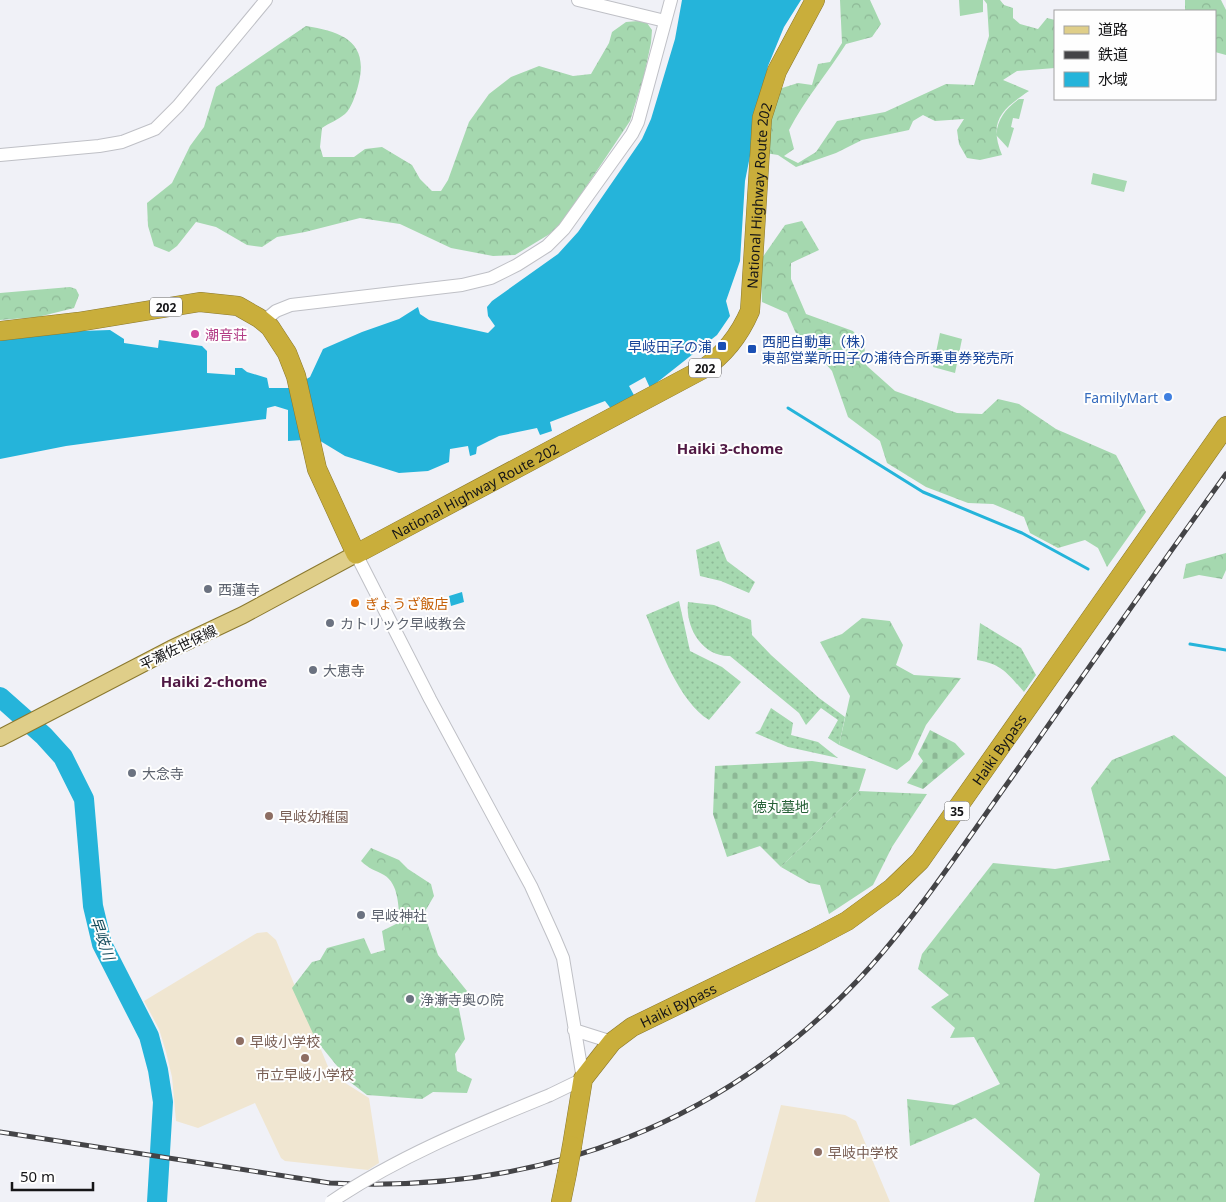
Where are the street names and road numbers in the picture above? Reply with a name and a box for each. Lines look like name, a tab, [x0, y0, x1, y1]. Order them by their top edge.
street label: National Highway Route 202	[742, 100, 776, 289]
road number: 202	[150, 298, 182, 316]
road number: 202	[689, 358, 721, 378]
street label: National Highway Route 202	[388, 438, 562, 543]
street label: 平瀬佐世保線	[136, 620, 220, 674]
street label: Haiki Bypass	[967, 710, 1030, 789]
road number: 35	[944, 801, 970, 820]
street label: Haiki Bypass	[637, 978, 720, 1031]

